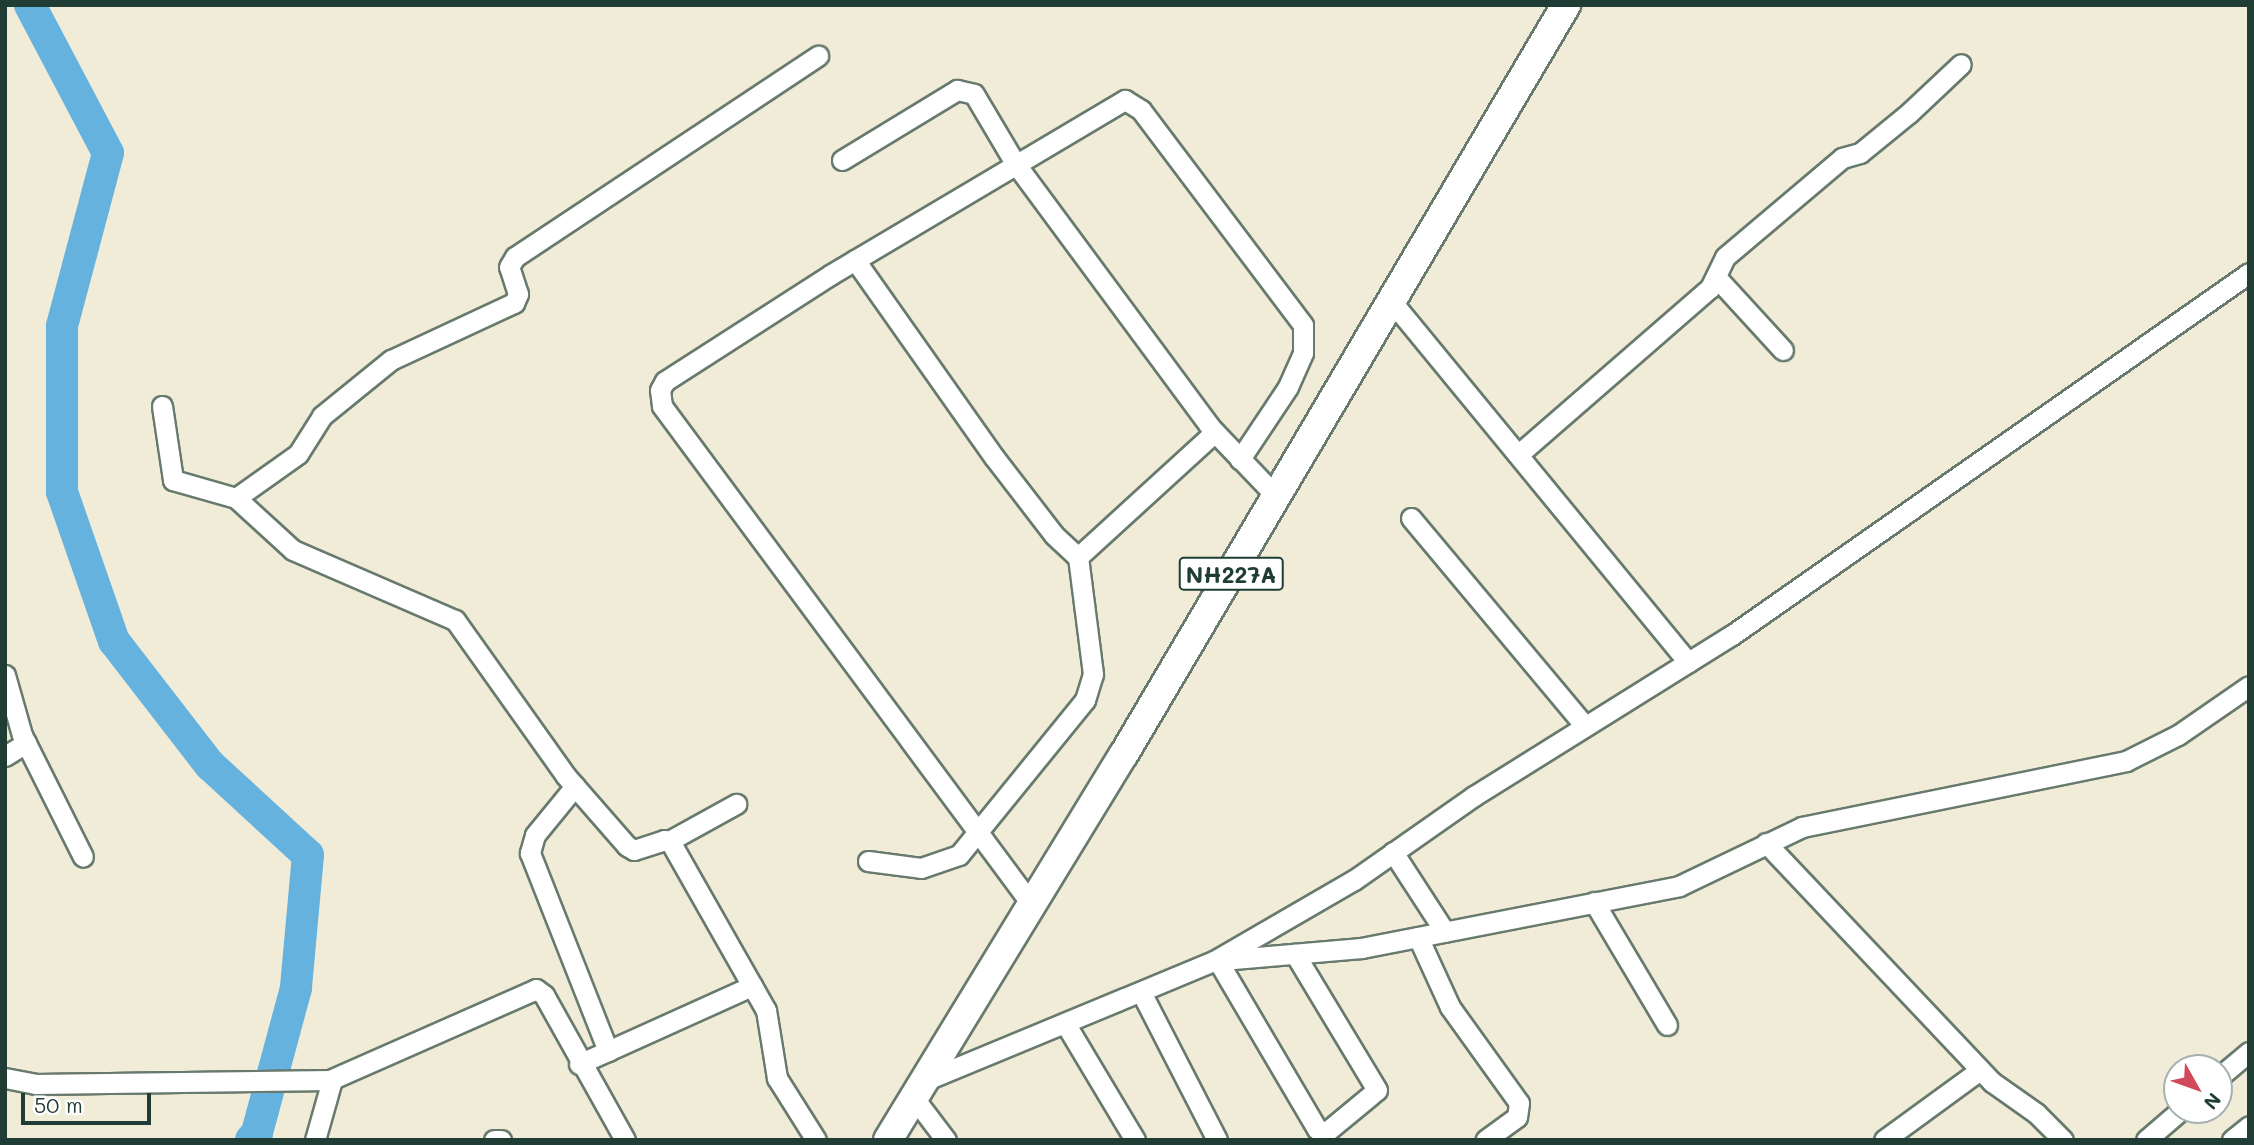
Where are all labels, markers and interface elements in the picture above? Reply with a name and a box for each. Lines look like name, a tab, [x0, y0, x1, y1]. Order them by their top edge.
road number: NH227A	[1178, 554, 1284, 594]
north arrow	[2163, 1054, 2233, 1124]
scale bar	[24, 1078, 154, 1122]
text: N	[2199, 1088, 2227, 1115]
text: 50 m	[34, 1091, 83, 1118]

